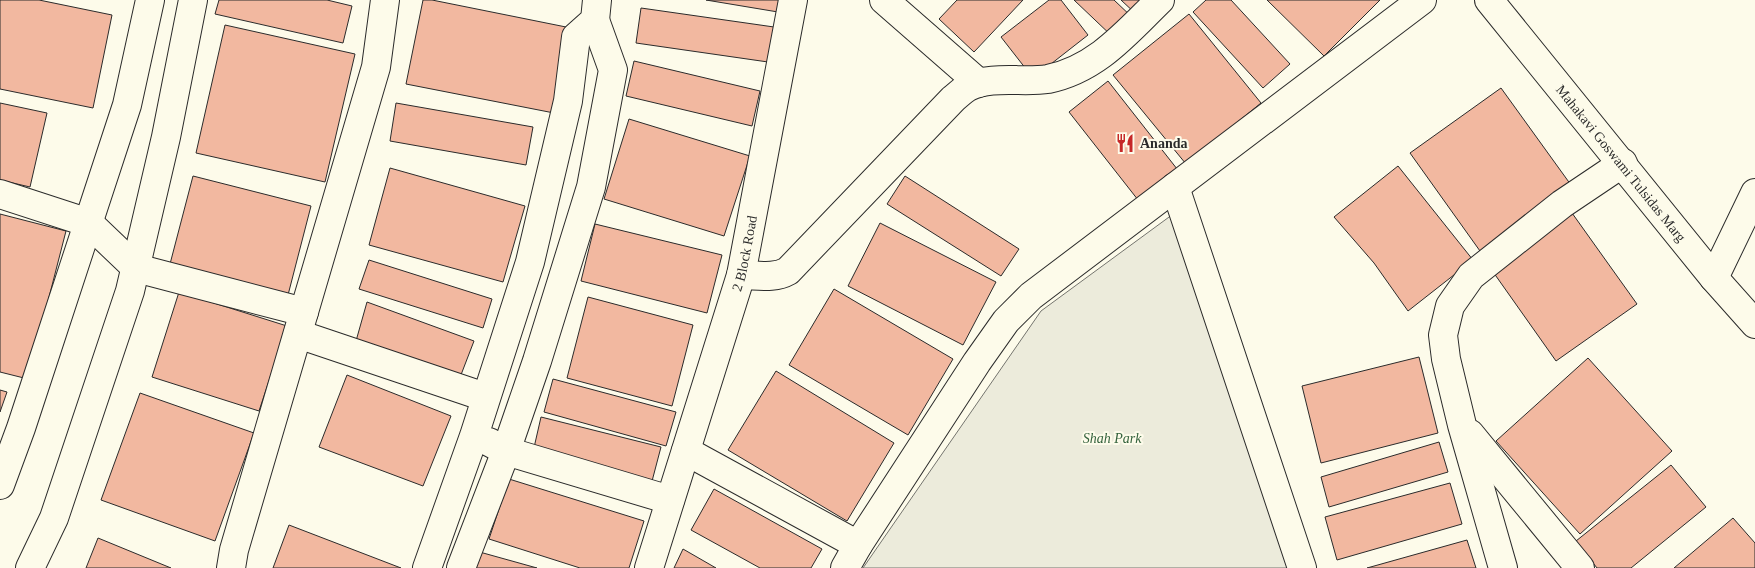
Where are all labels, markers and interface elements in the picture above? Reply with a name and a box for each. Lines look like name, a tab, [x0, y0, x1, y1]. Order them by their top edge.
street label: Mahakavi Goswami Tulsidas Marg	[1553, 82, 1689, 245]
restaurant icon: Ananda	[1114, 132, 1136, 154]
place label: Ananda	[1140, 136, 1187, 151]
street label: 2 Block Road	[729, 214, 760, 293]
park label: Shah Park	[1083, 431, 1142, 446]

